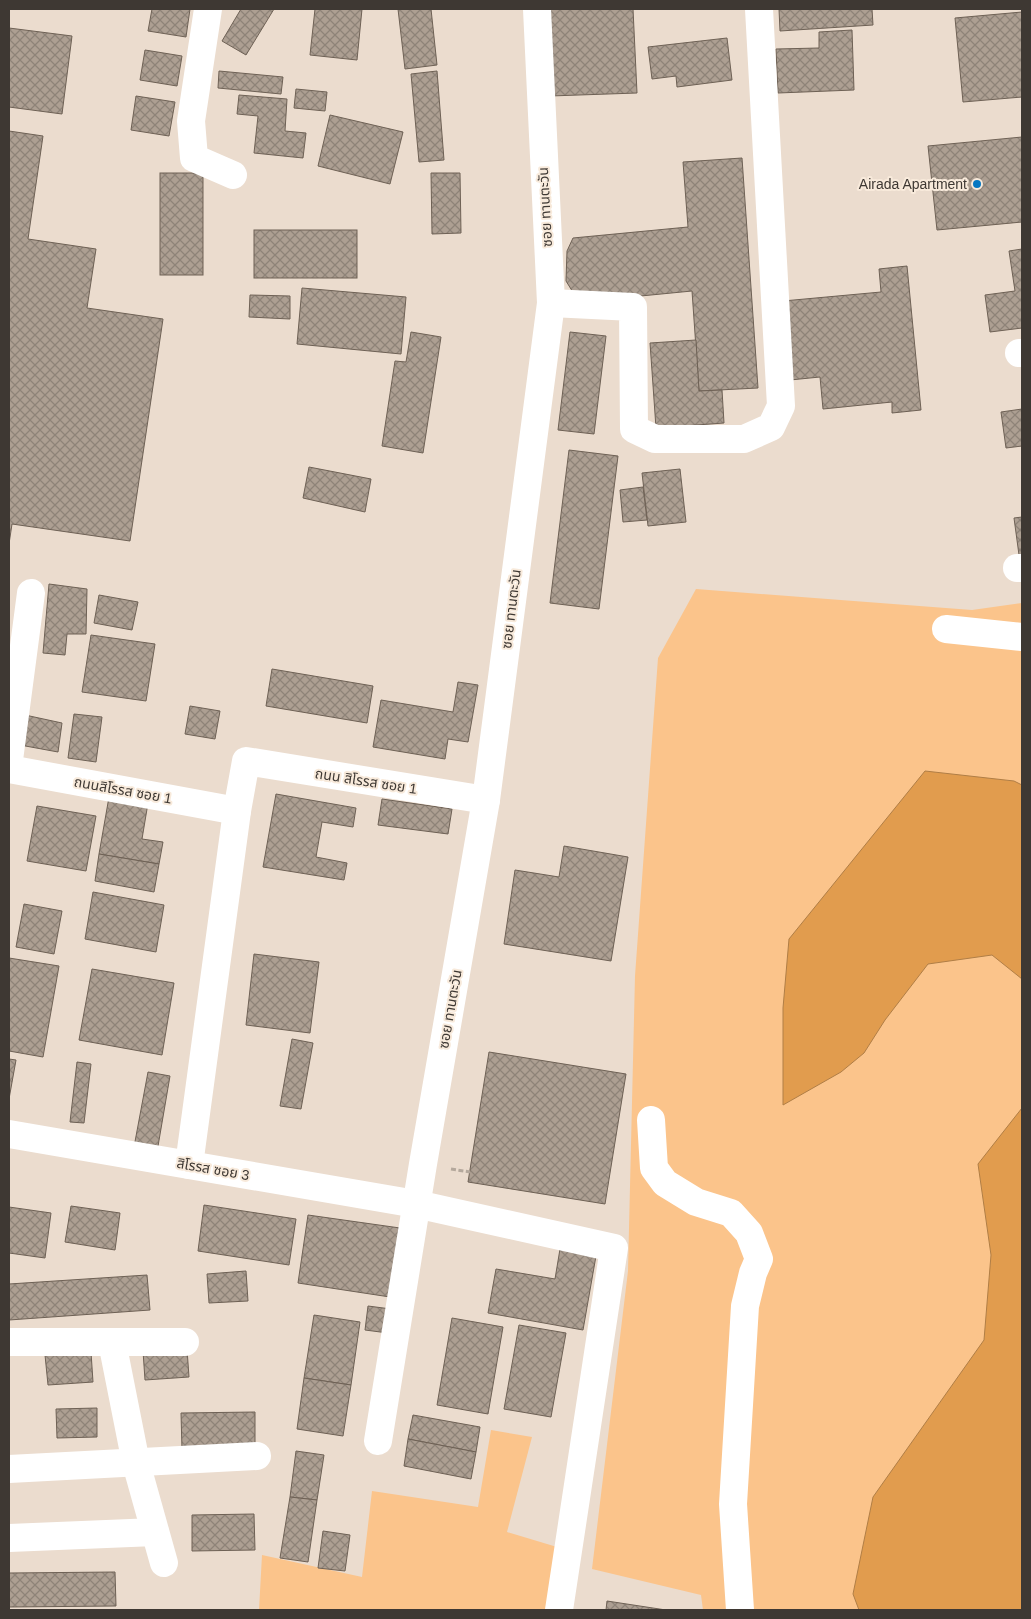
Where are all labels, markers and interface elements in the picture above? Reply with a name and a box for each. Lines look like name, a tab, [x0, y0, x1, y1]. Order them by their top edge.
street label: ซอย ทานตะวัน	[535, 167, 555, 247]
place label: Airada Apartment	[859, 176, 967, 192]
marker: Airada Apartment	[971, 178, 983, 190]
street label: ซอย ทานตะวัน	[498, 568, 524, 650]
street label: ถนน สิโรรส ซอย 1	[314, 765, 418, 797]
street label: ถนนสิโรรส ซอย 1	[73, 774, 173, 807]
street label: ซอย ทานตะวัน	[435, 968, 465, 1050]
street label: สิโรรส ซอย 3	[175, 1155, 251, 1183]

